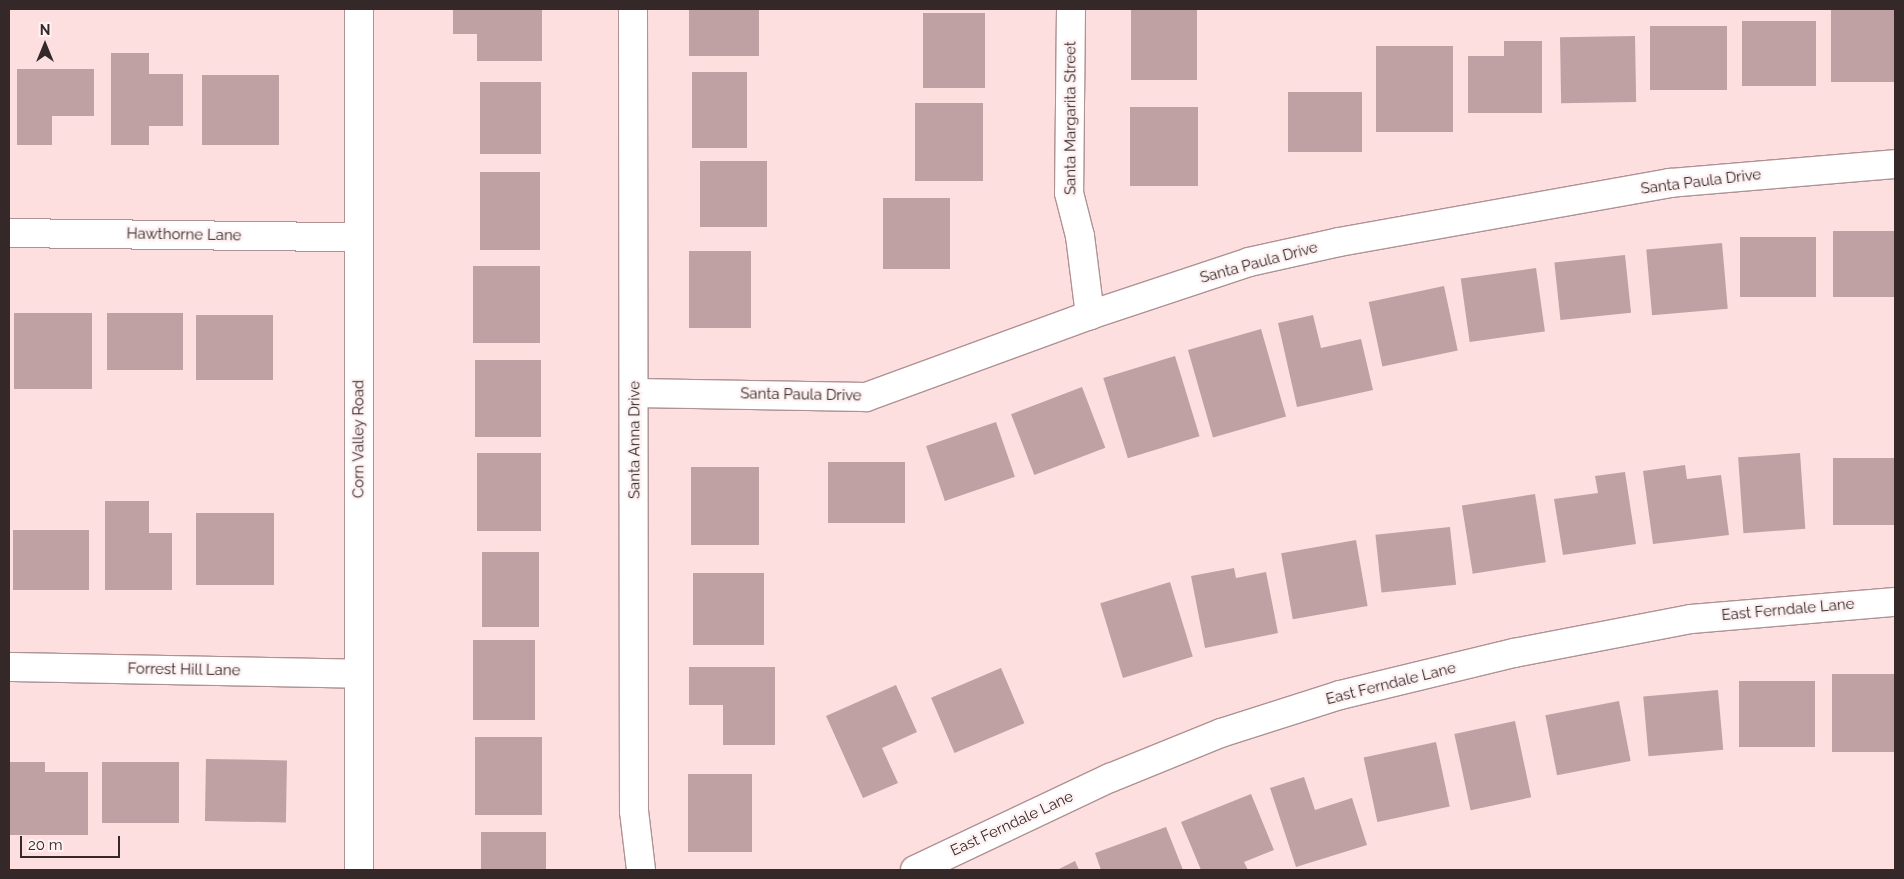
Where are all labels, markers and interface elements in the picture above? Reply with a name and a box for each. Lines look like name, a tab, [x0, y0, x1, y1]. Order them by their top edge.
north arrow	[20, 20, 70, 70]
text: N	[40, 22, 50, 38]
street label: Santa Margarita Street	[1062, 41, 1080, 195]
street label: Santa Paula Drive	[1640, 166, 1762, 198]
street label: Hawthorne Lane	[126, 225, 242, 245]
street label: Santa Paula Drive	[1198, 239, 1320, 287]
street label: Corn Valley Road	[350, 379, 368, 499]
street label: Santa Anna Drive	[626, 381, 644, 499]
street label: Santa Paula Drive	[740, 385, 862, 405]
street label: East Ferndale Lane	[1721, 595, 1855, 625]
street label: East Ferndale Lane	[1324, 659, 1458, 709]
street label: Forrest Hill Lane	[127, 660, 241, 680]
street label: East Ferndale Lane	[948, 788, 1076, 860]
scale bar	[22, 826, 122, 858]
text: 20 m	[28, 836, 63, 854]

